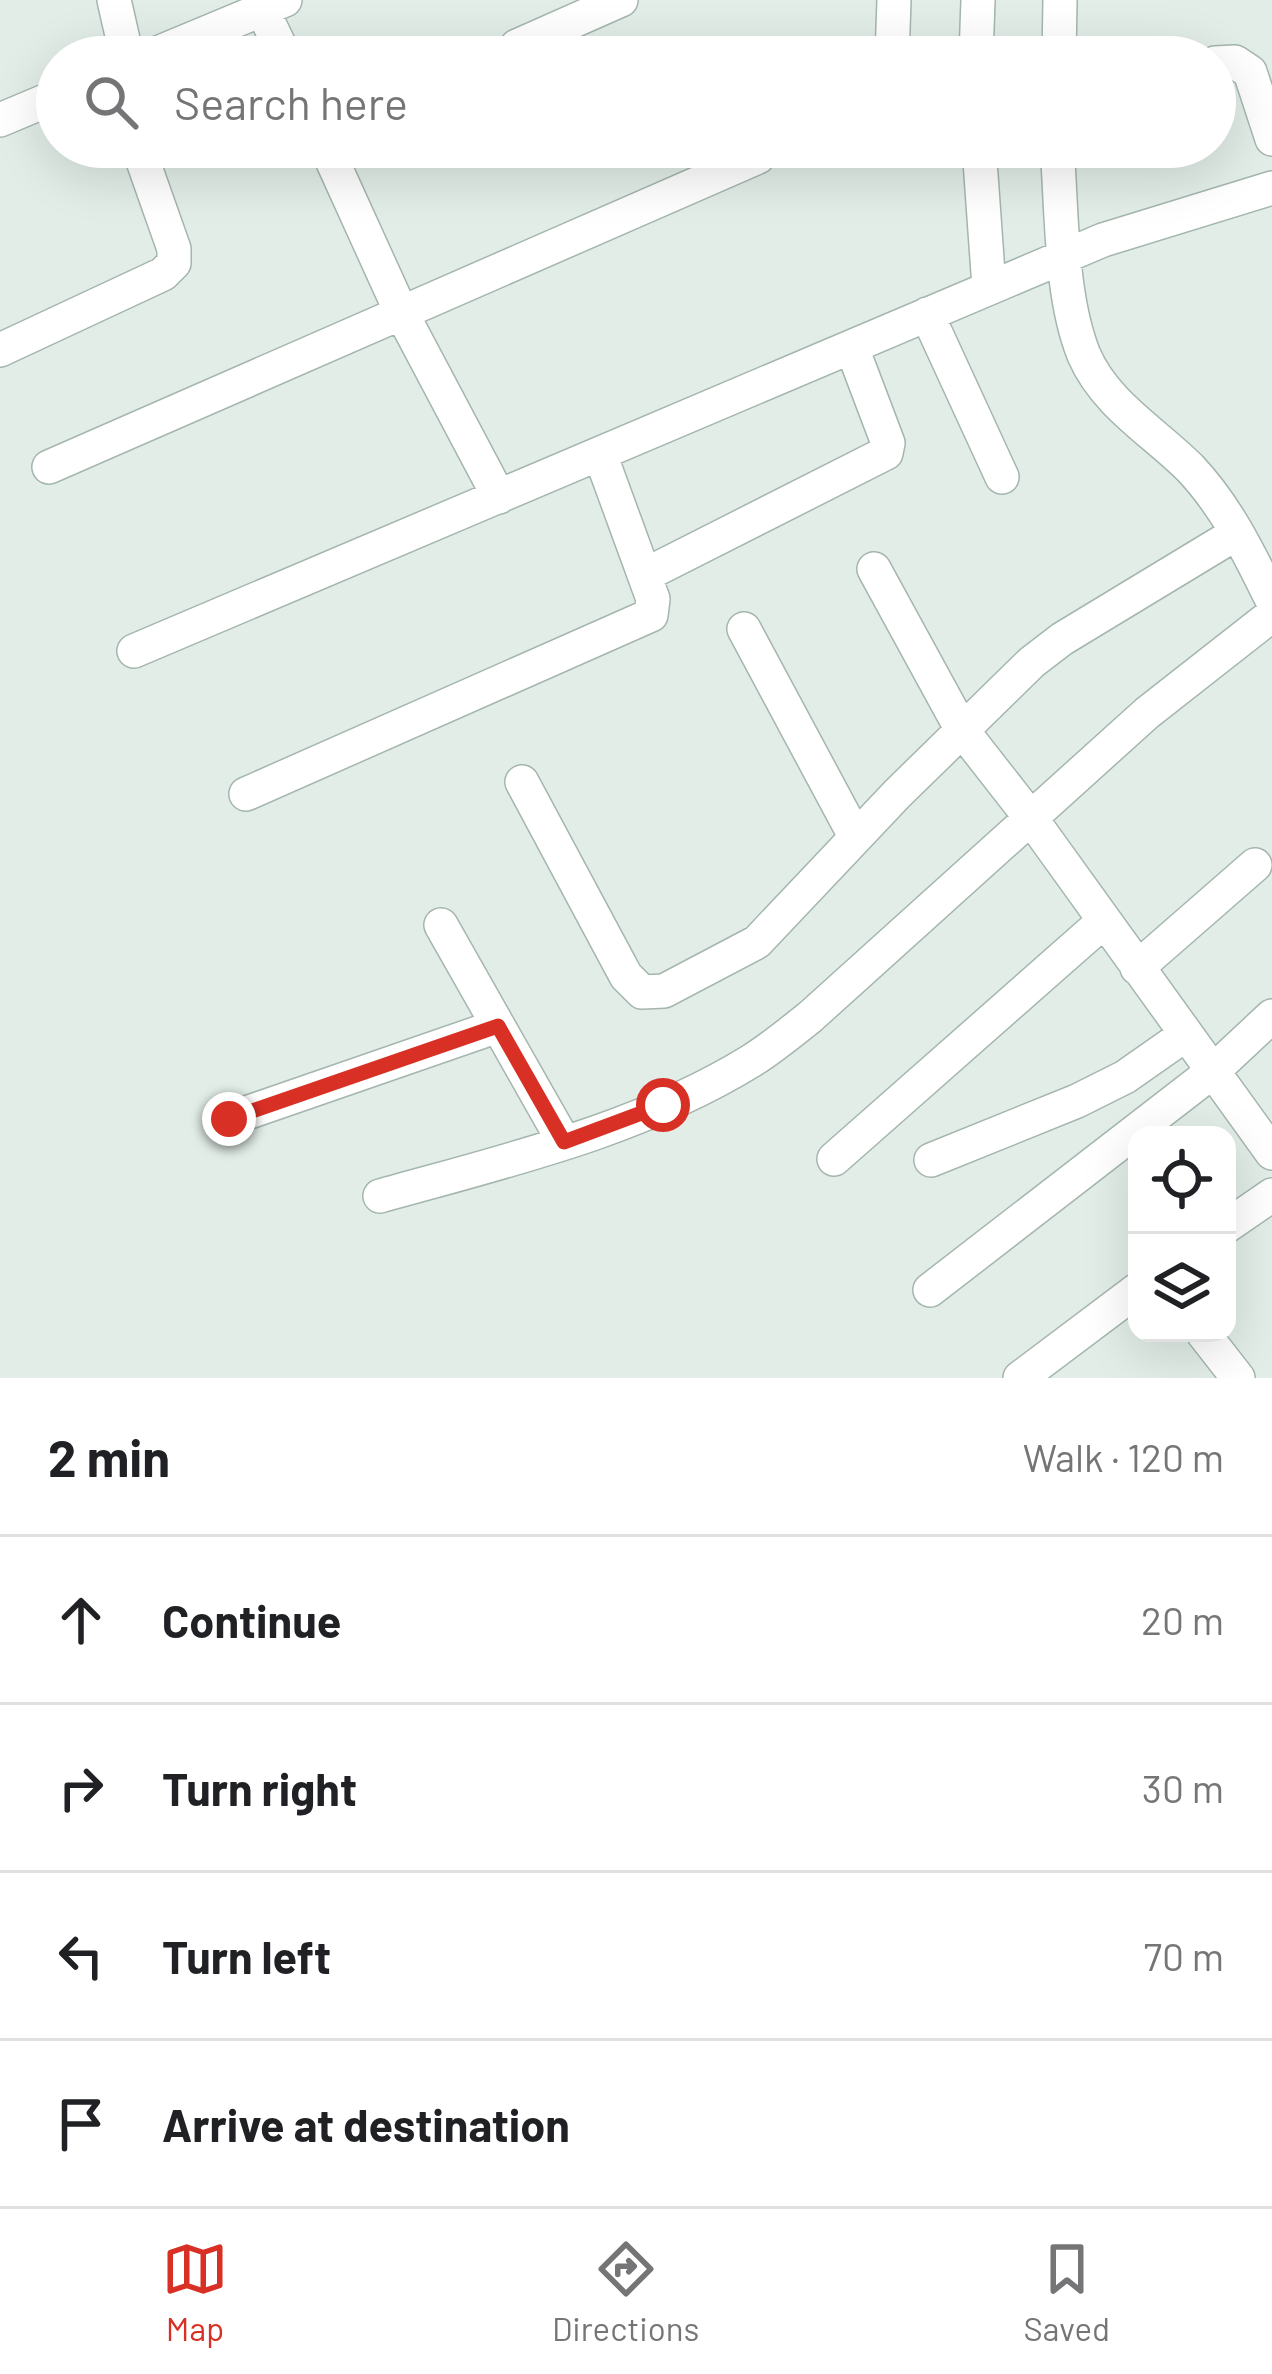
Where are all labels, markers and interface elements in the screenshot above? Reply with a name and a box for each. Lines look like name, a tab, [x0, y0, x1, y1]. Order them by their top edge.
search box	[36, 36, 1236, 168]
icon: search	[78, 69, 144, 135]
text: Search here	[174, 75, 408, 129]
route start	[636, 1078, 690, 1132]
route end	[202, 1092, 256, 1146]
map controls	[1128, 1126, 1236, 1342]
button: locate	[1128, 1126, 1236, 1234]
button: layers	[1128, 1234, 1236, 1342]
text: 2 min	[48, 1426, 170, 1487]
text: Walk · 120 m	[1023, 1433, 1224, 1480]
icon: ahead	[48, 1587, 114, 1653]
text: Continue	[162, 1593, 341, 1647]
text: 20 m	[1141, 1596, 1224, 1643]
icon: right	[48, 1755, 114, 1821]
text: Turn right	[162, 1761, 357, 1815]
text: 30 m	[1142, 1764, 1224, 1811]
icon: left	[48, 1923, 114, 1989]
text: Turn left	[162, 1929, 331, 1983]
text: 70 m	[1143, 1932, 1224, 1979]
icon: arrive	[48, 2091, 114, 2157]
text: Arrive at destination	[162, 2097, 570, 2151]
tab: Map	[162, 2236, 228, 2348]
tab: Directions	[552, 2236, 699, 2348]
tab: Saved	[1023, 2236, 1110, 2348]

